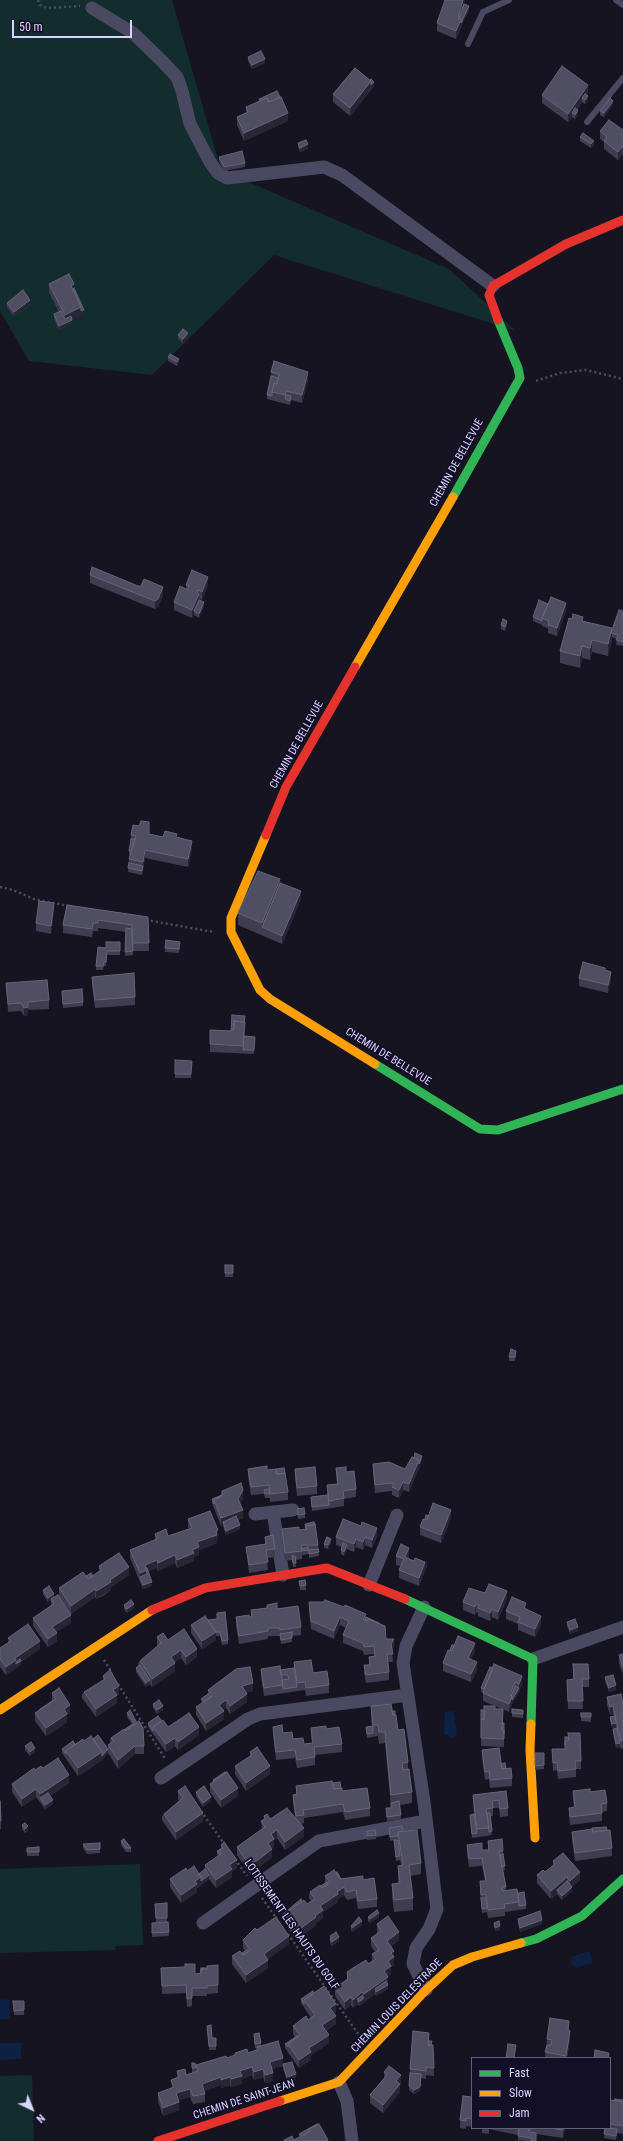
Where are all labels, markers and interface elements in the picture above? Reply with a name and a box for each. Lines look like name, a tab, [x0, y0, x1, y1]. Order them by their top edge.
scale bar	[14, 12, 134, 38]
text: 50 m	[19, 20, 43, 34]
street label: CHEMIN DE BELLEVUE	[427, 417, 487, 509]
street label: CHEMIN DE BELLEVUE	[267, 699, 327, 791]
street label: CHEMIN DE BELLEVUE	[343, 1025, 433, 1089]
street label: LOTISSEMENT LES HAUTS DU GOLF	[241, 1857, 341, 1993]
street label: CHEMIN LOUIS DELESTRADE	[349, 1956, 445, 2056]
legend	[471, 2057, 611, 2129]
text: Fast	[509, 2066, 529, 2080]
street label: CHEMIN DE SAINT-JEAN	[192, 2077, 296, 2123]
text: Slow	[509, 2086, 532, 2100]
north arrow	[12, 2089, 52, 2129]
text: Jam	[509, 2106, 530, 2120]
text: N	[34, 2111, 47, 2125]

